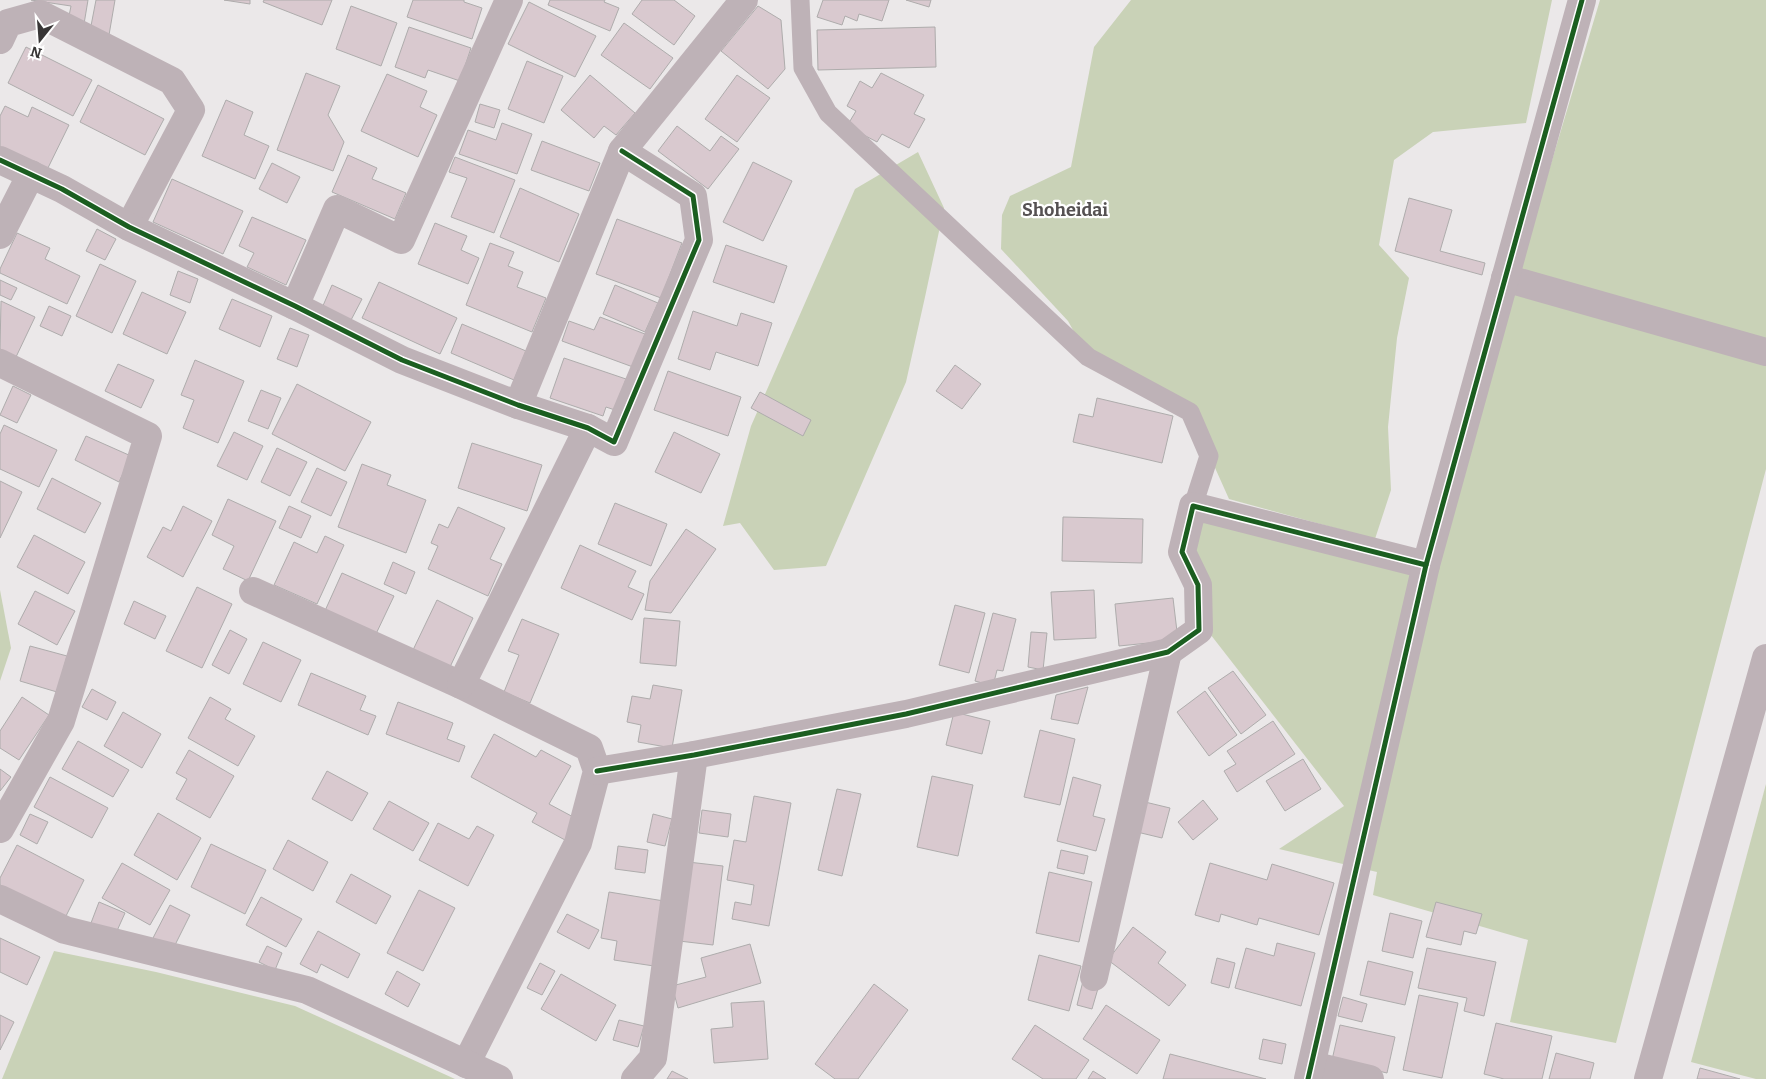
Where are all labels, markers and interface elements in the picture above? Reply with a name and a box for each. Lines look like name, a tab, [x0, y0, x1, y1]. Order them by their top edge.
north arrow	[15, 15, 65, 65]
text: N	[29, 42, 44, 62]
district label: Shoheidai	[1022, 199, 1108, 221]

